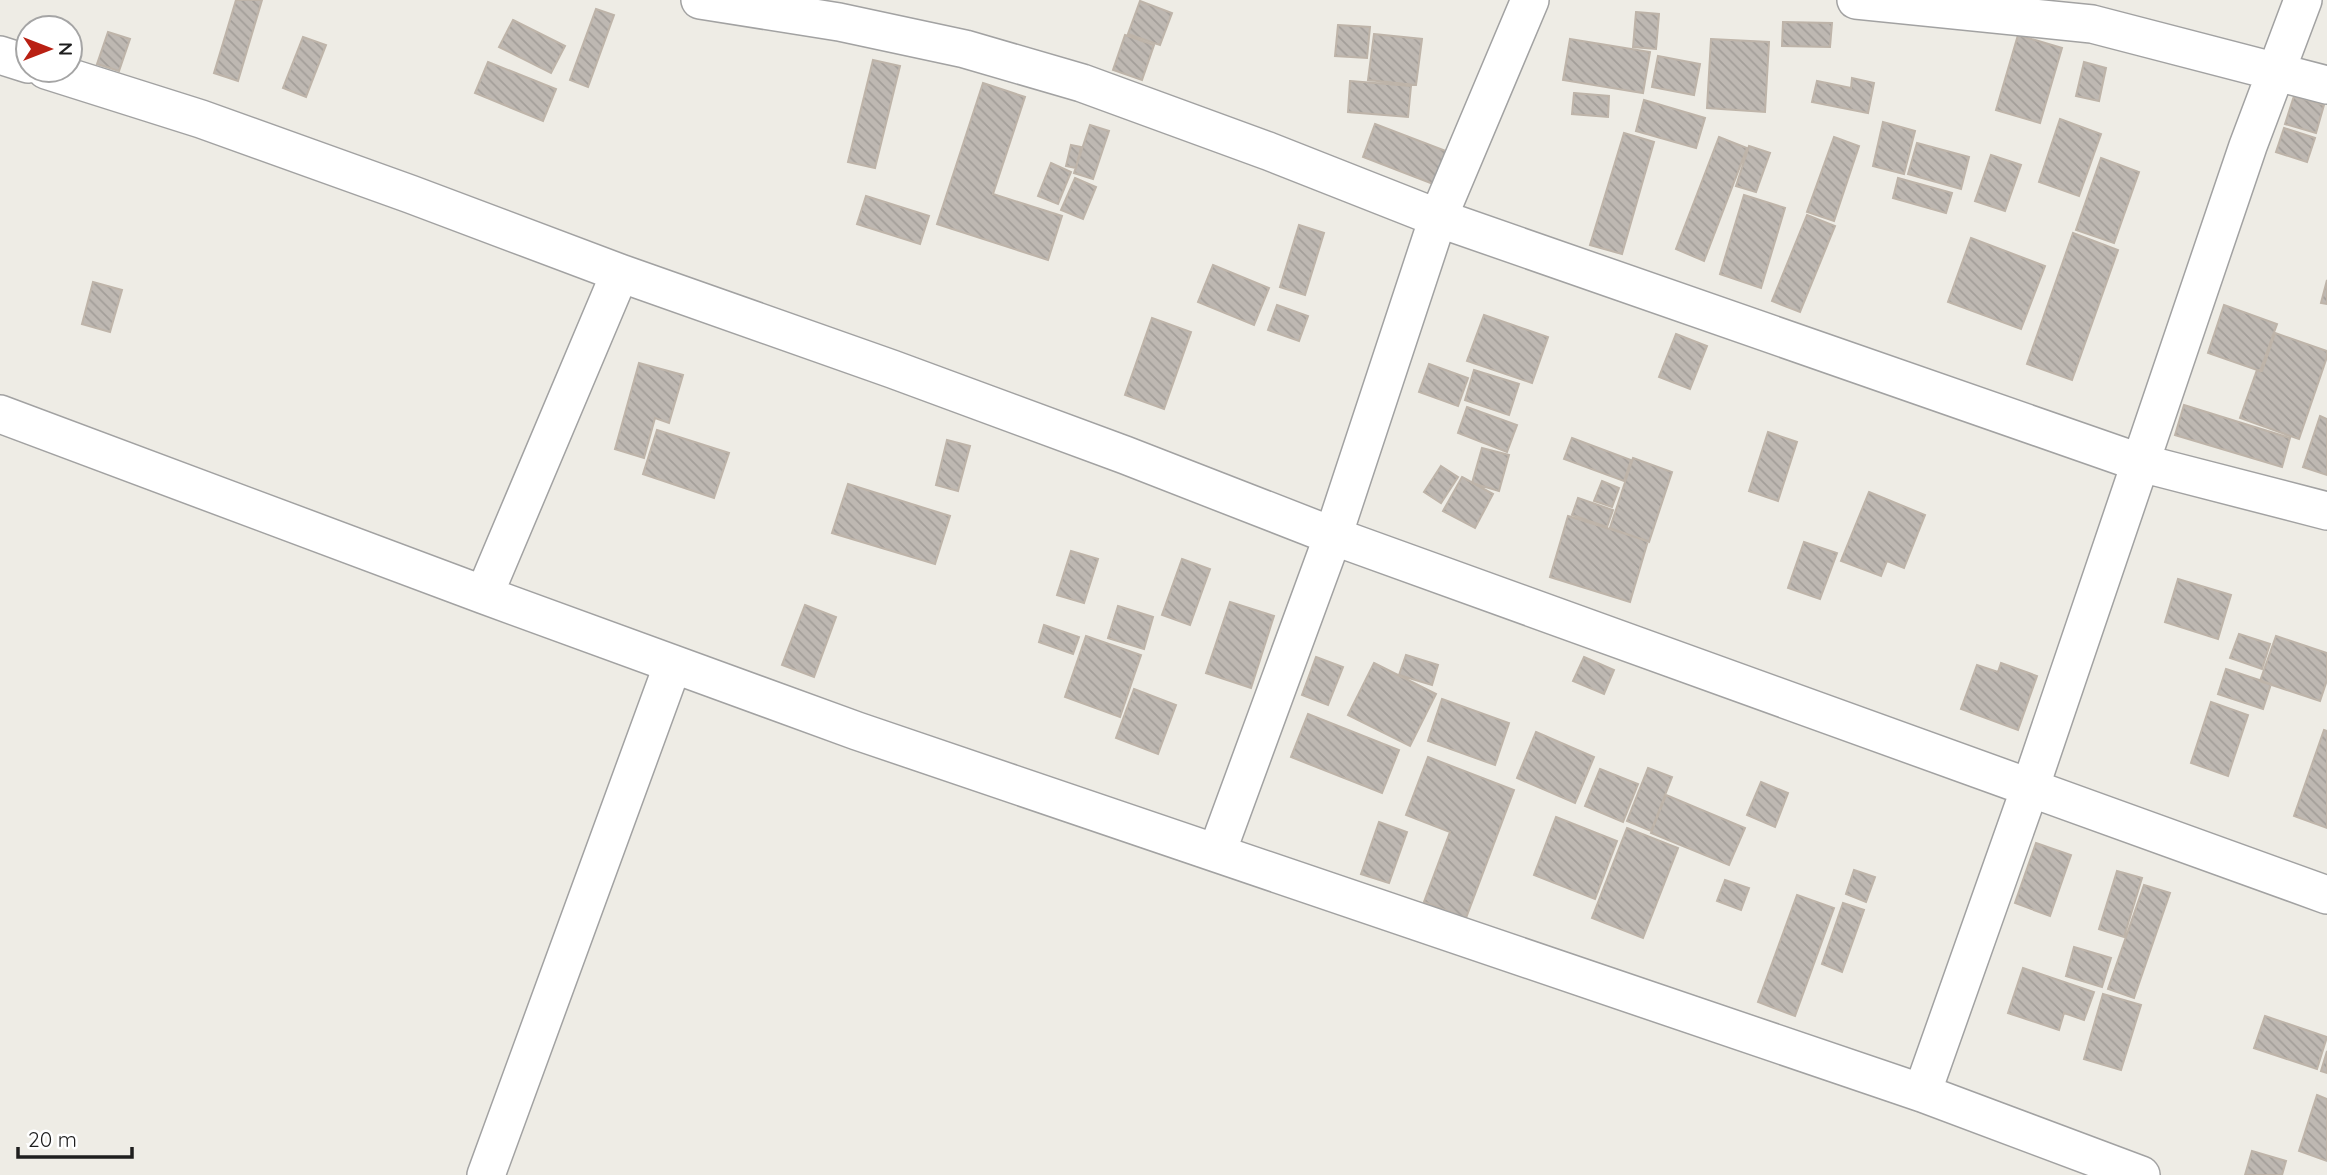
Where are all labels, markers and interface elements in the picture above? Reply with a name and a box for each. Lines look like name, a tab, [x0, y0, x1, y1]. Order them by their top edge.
north arrow	[14, 14, 84, 84]
text: N	[54, 42, 78, 56]
scale bar	[18, 1116, 131, 1160]
text: 20 m	[28, 1126, 77, 1152]

